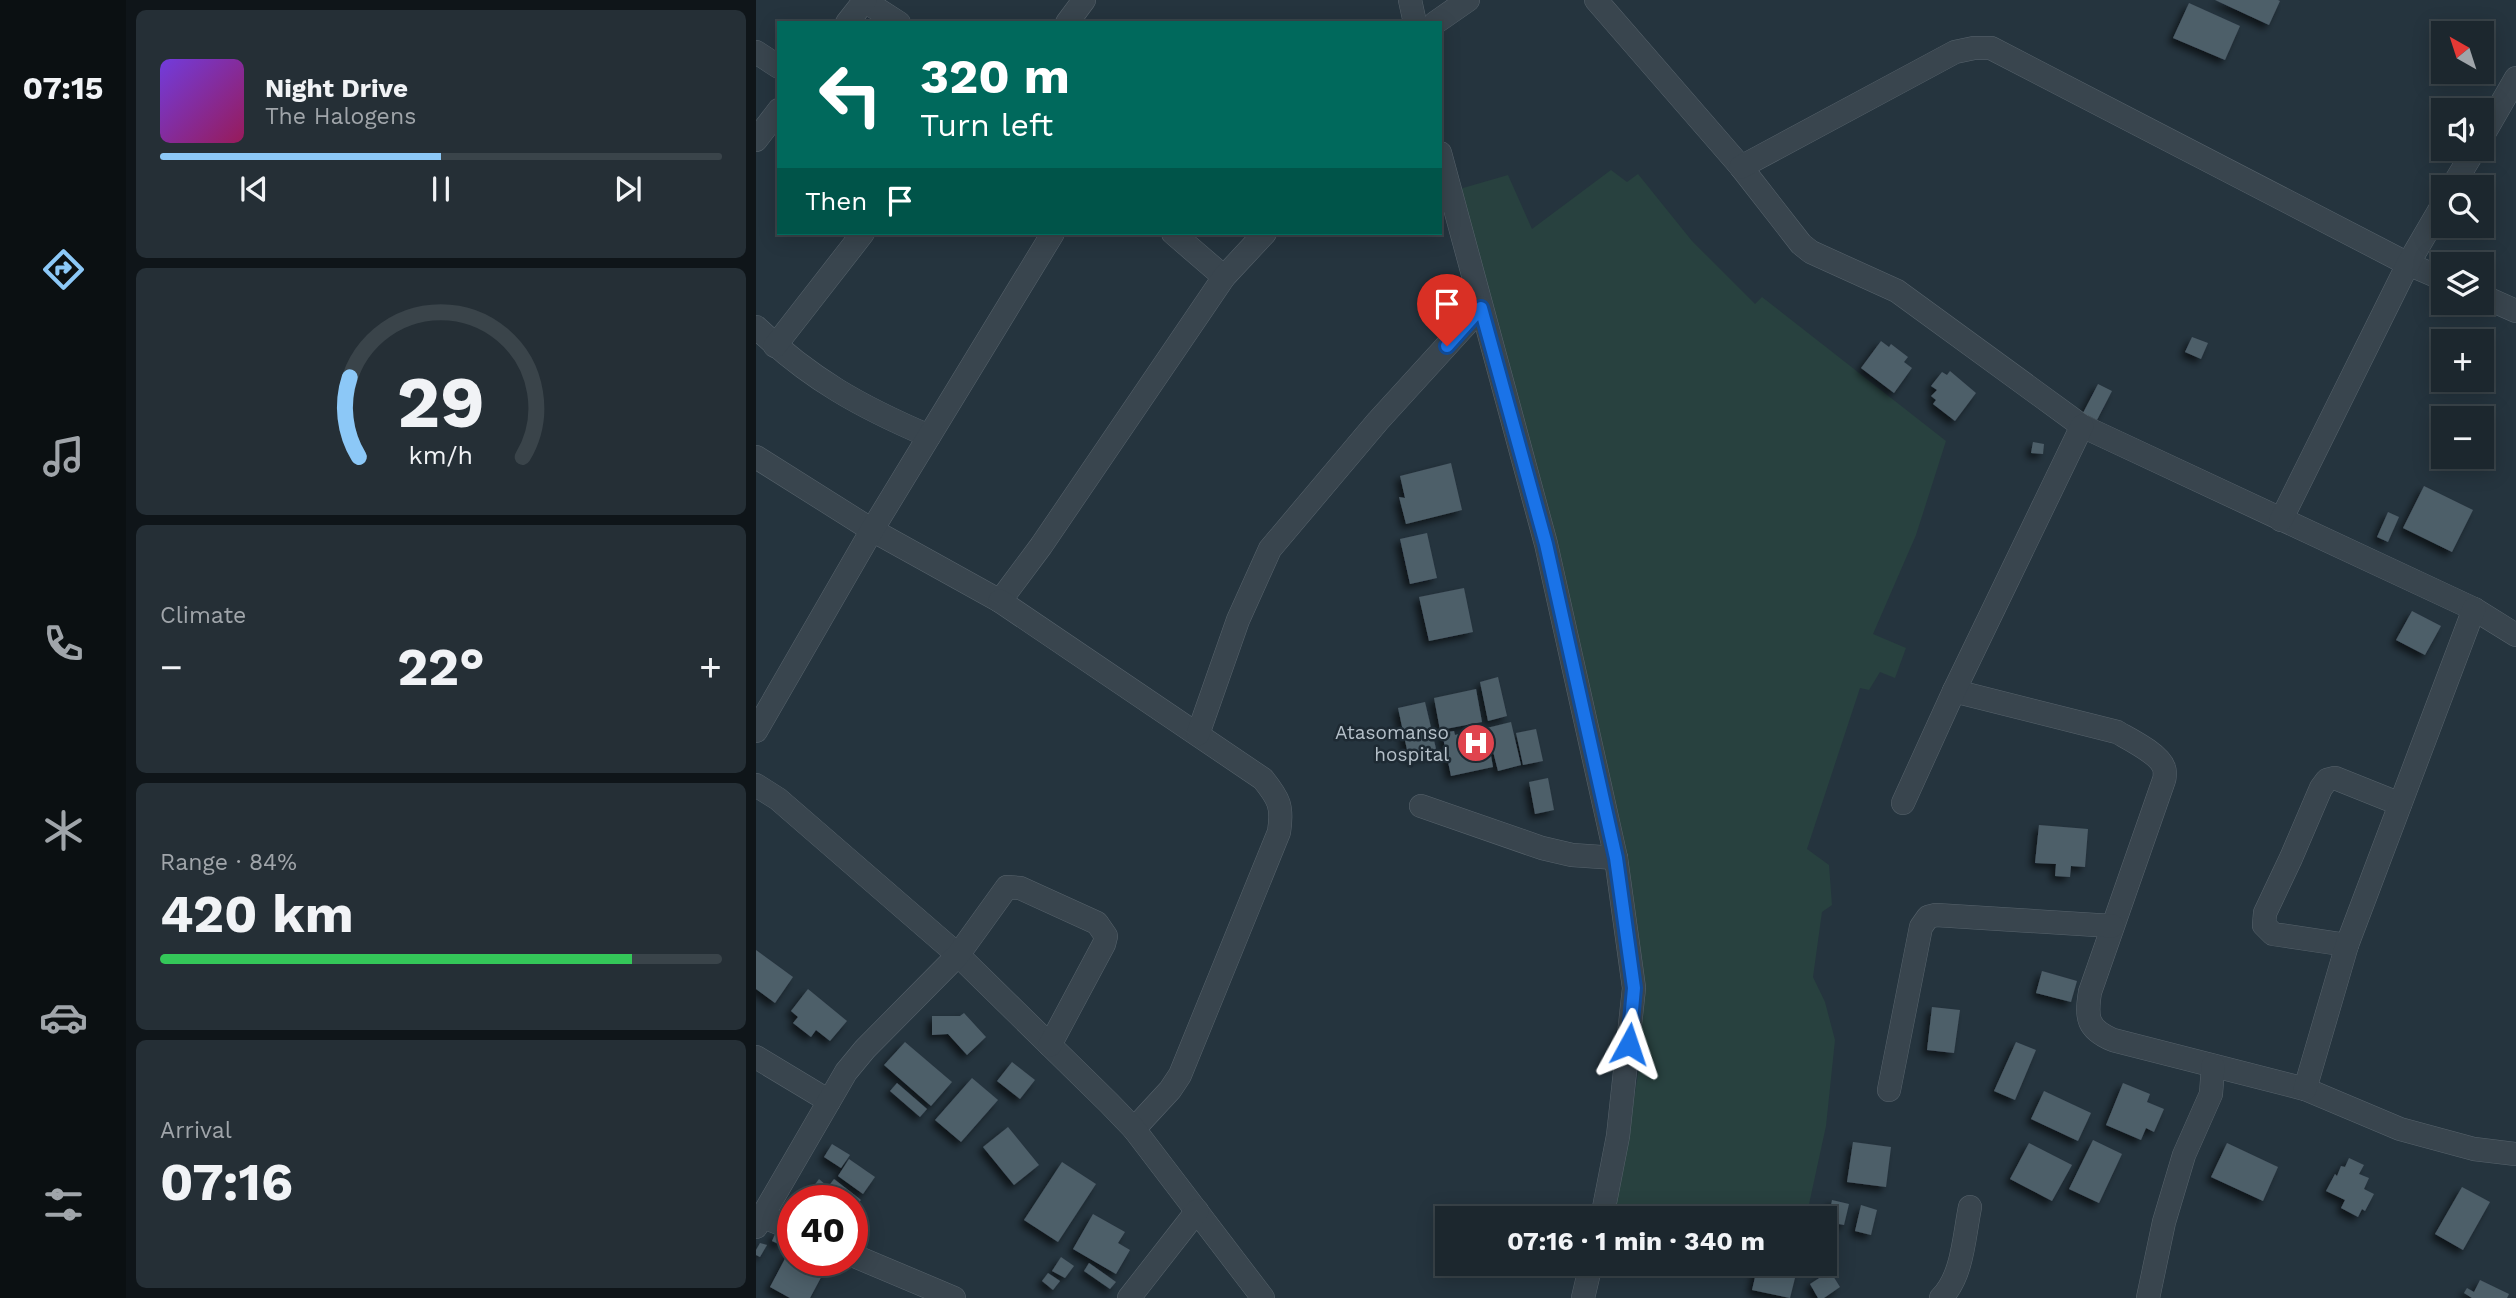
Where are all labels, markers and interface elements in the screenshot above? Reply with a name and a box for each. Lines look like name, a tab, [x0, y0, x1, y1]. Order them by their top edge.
north arrow	[2431, 21, 2494, 84]
map controls	[2431, 21, 2494, 469]
text: 320 m	[920, 47, 1070, 105]
icon: left	[805, 49, 896, 140]
text: 07:15	[23, 69, 103, 107]
text: Night Drive	[265, 73, 408, 103]
button: sound	[2431, 98, 2494, 161]
text: The Halogens	[265, 103, 416, 130]
text: Turn left	[920, 106, 1053, 144]
icon: previous	[235, 170, 273, 208]
icon: pause	[422, 170, 460, 208]
icon: next	[609, 170, 647, 208]
button: search	[2431, 175, 2494, 238]
icon: arrive	[881, 182, 919, 220]
text: Then	[805, 186, 867, 216]
icon: directions	[39, 245, 88, 294]
button: layers	[2431, 252, 2494, 315]
pin	[1417, 274, 1477, 346]
icon: arrive	[1428, 285, 1466, 323]
button: +	[2431, 329, 2494, 392]
text: 29	[397, 360, 485, 446]
button: −	[2431, 406, 2494, 469]
icon: music	[39, 432, 88, 481]
text: km/h	[409, 441, 473, 470]
text: Climate	[160, 602, 246, 629]
icon: phone	[39, 619, 88, 668]
text: 22°	[397, 637, 485, 698]
text: −	[160, 645, 183, 689]
text: +	[699, 645, 722, 689]
place label: Atasomanso hospital	[1335, 721, 1449, 766]
hospital icon: Atasomanso hospital	[1455, 722, 1497, 764]
icon: climate	[39, 806, 88, 855]
text: Range · 84%	[160, 849, 297, 876]
text: 420 km	[160, 884, 354, 945]
icon: car	[39, 993, 88, 1042]
position arrow	[1592, 1007, 1666, 1081]
text: Arrival	[160, 1117, 232, 1144]
text: 07:16	[160, 1152, 293, 1213]
icon: filters	[39, 1180, 88, 1229]
speed limit sign: 40	[777, 1185, 868, 1276]
text: 07:16 · 1 min · 340 m	[1507, 1226, 1765, 1256]

